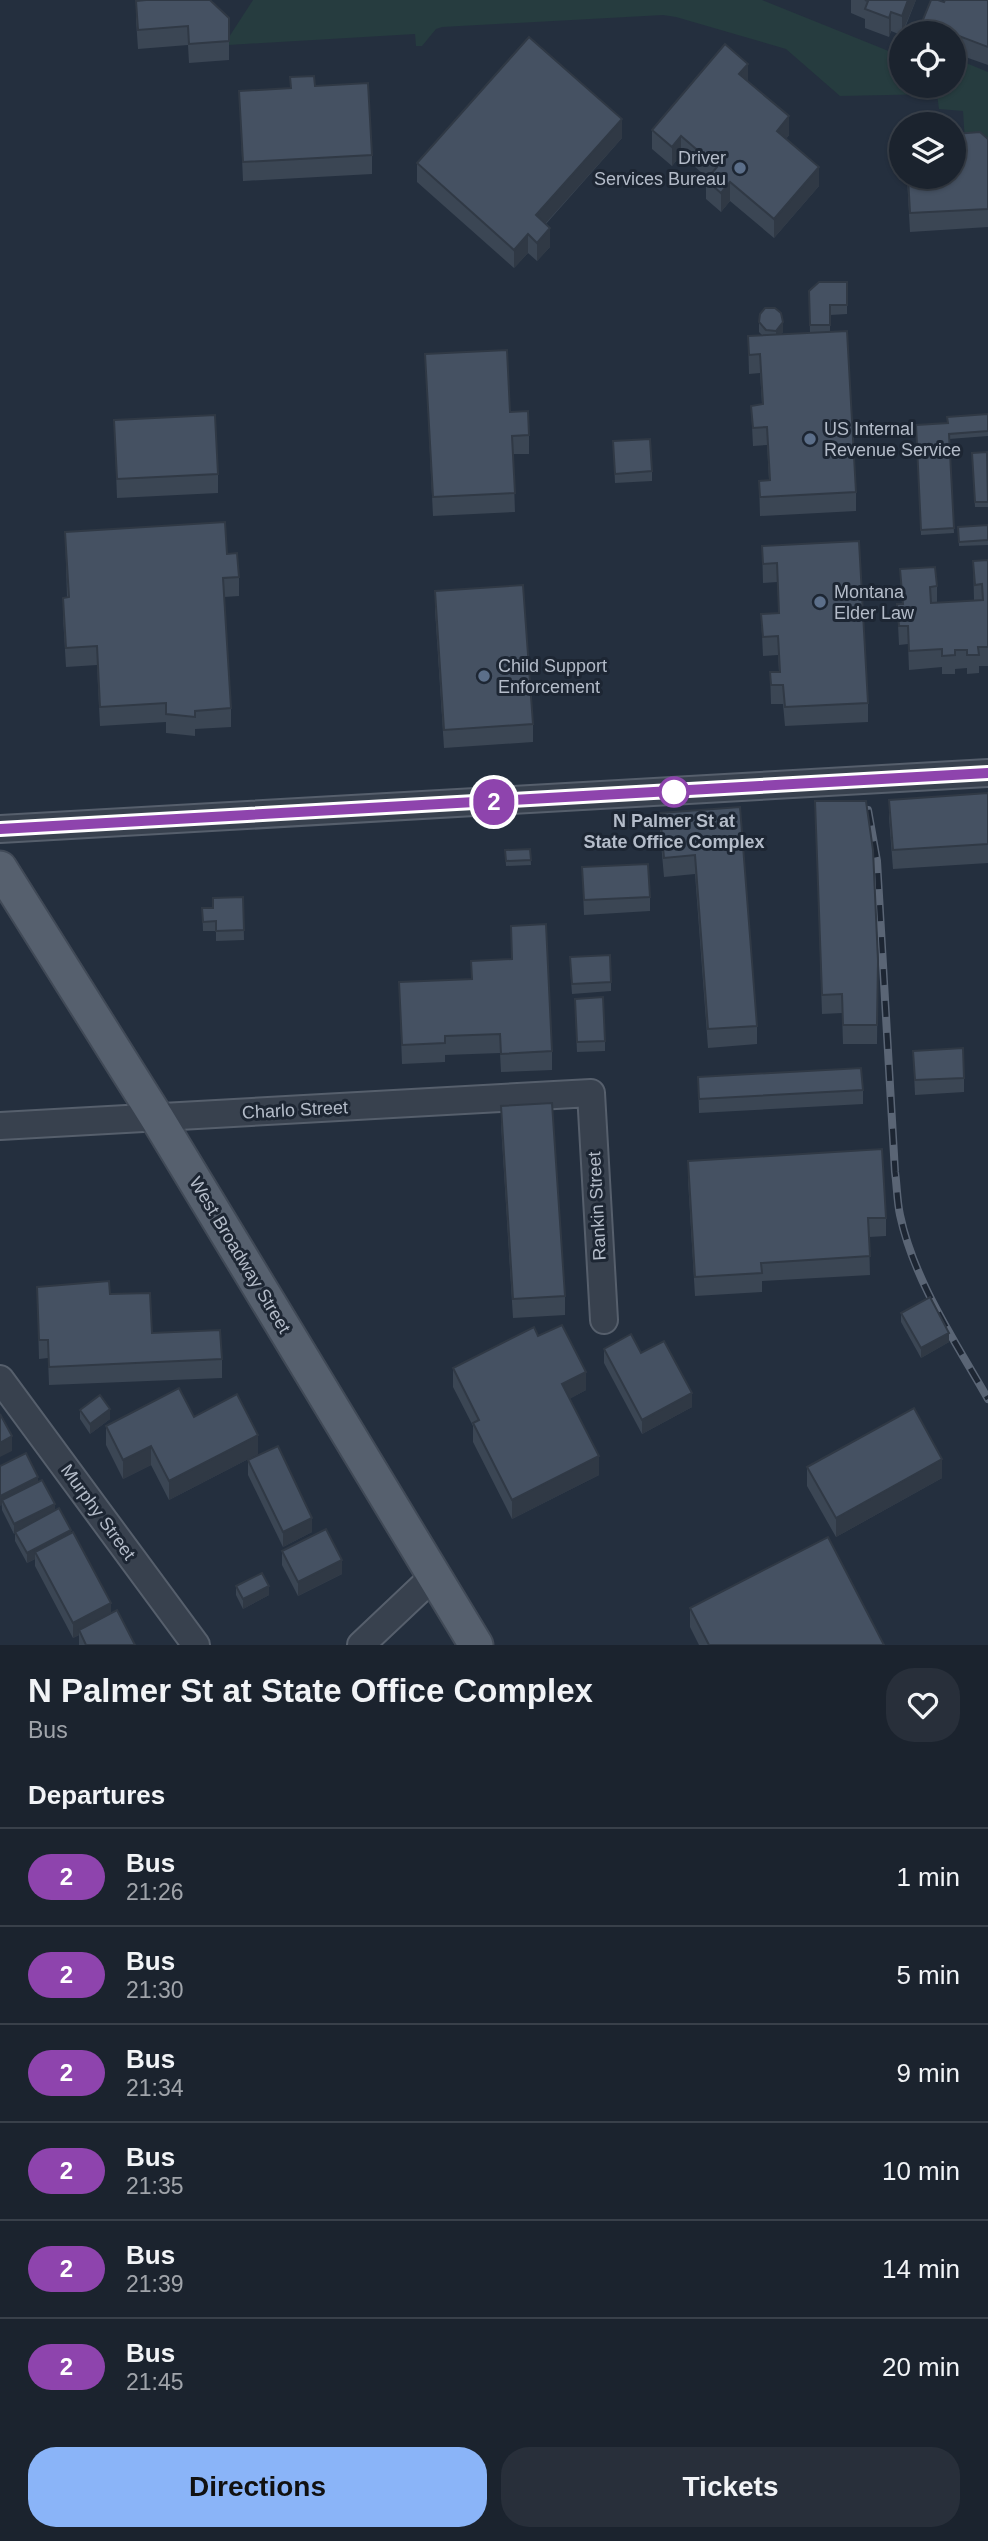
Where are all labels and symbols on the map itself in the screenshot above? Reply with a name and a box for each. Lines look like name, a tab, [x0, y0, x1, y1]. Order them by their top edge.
place label: Driver Services Bureau	[594, 148, 726, 189]
marker: Driver Services Bureau	[732, 160, 748, 176]
place label: US Internal Revenue Service	[824, 419, 961, 460]
marker: US Internal Revenue Service	[802, 431, 818, 447]
place label: Montana Elder Law	[834, 582, 915, 623]
marker: Montana Elder Law	[812, 594, 828, 610]
place label: Child Support Enforcement	[498, 656, 607, 697]
marker: Child Support Enforcement	[476, 668, 492, 684]
marker: N Palmer St at State Office Complex	[659, 777, 689, 807]
line badge: 2	[471, 779, 517, 825]
place label: N Palmer St at State Office Complex	[583, 811, 765, 852]
street label: Charlo Street	[242, 1097, 348, 1123]
street label: Rankin Street	[584, 1151, 610, 1261]
street label: West Broadway Street	[185, 1173, 295, 1337]
street label: Murphy Street	[57, 1460, 139, 1564]

